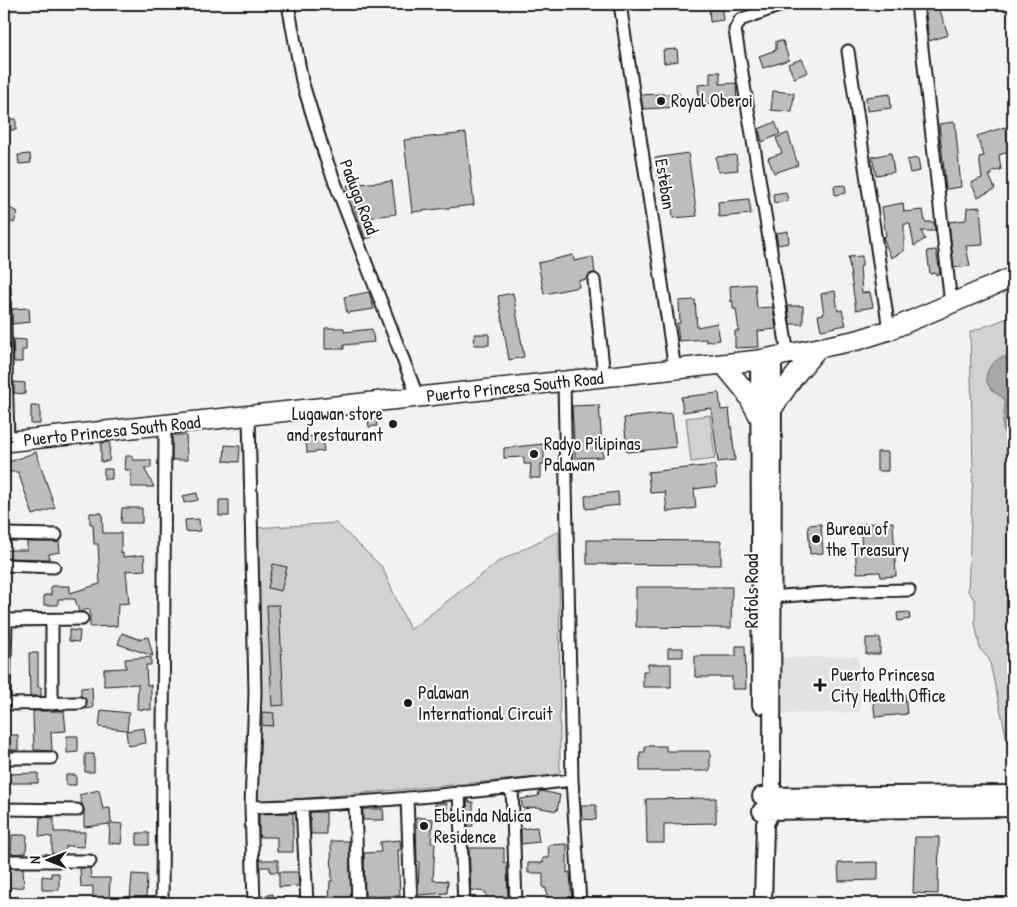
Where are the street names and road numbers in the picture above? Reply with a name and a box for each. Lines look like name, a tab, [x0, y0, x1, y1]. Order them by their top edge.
street label: Paduga Road	[334, 156, 385, 238]
street label: Esteban	[649, 157, 682, 211]
street label: Puerto Princesa South Road	[425, 365, 605, 408]
street label: Puerto Princesa South Road	[22, 409, 202, 452]
street label: Rafols Road	[739, 554, 764, 628]

